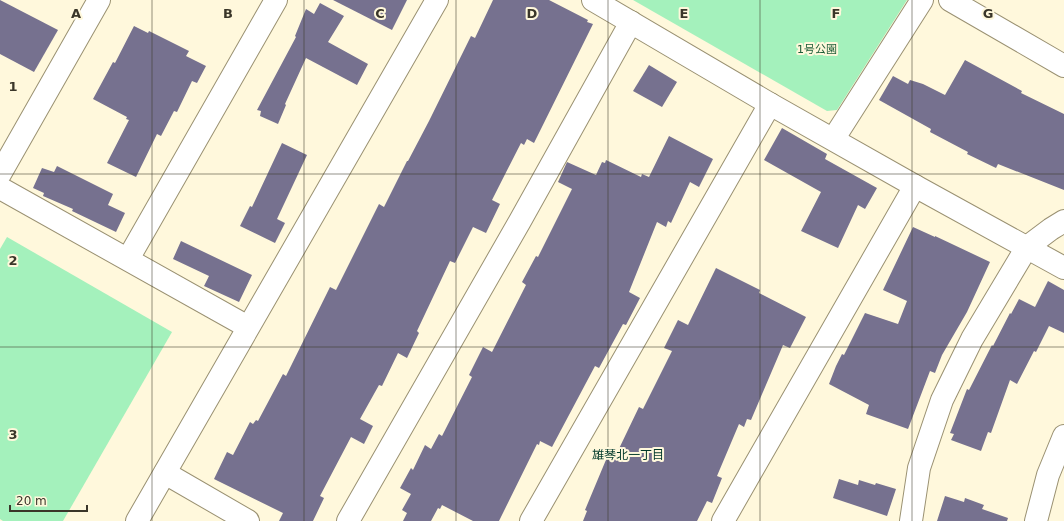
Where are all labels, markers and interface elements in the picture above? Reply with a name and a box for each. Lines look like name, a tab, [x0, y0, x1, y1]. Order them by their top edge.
text: A	[71, 6, 81, 21]
text: B	[223, 6, 233, 21]
text: C	[375, 6, 385, 21]
text: D	[527, 6, 538, 21]
text: E	[680, 6, 688, 21]
text: F	[832, 6, 840, 21]
text: G	[983, 6, 993, 21]
park label: 1号公園	[797, 43, 837, 56]
text: 1	[8, 79, 18, 94]
text: 2	[8, 253, 18, 268]
text: 3	[8, 427, 18, 442]
district label: 雄琴北一丁目	[592, 448, 664, 462]
scale bar	[10, 487, 87, 513]
text: 20 m	[16, 494, 47, 508]

